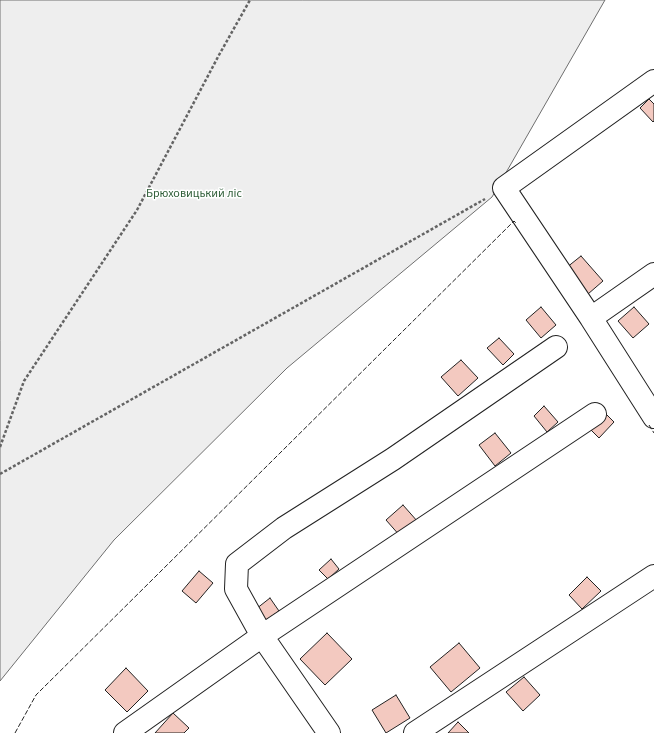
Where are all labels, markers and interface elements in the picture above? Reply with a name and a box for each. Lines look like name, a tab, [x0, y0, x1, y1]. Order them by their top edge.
park label: Брюховицький ліс	[146, 187, 242, 201]

